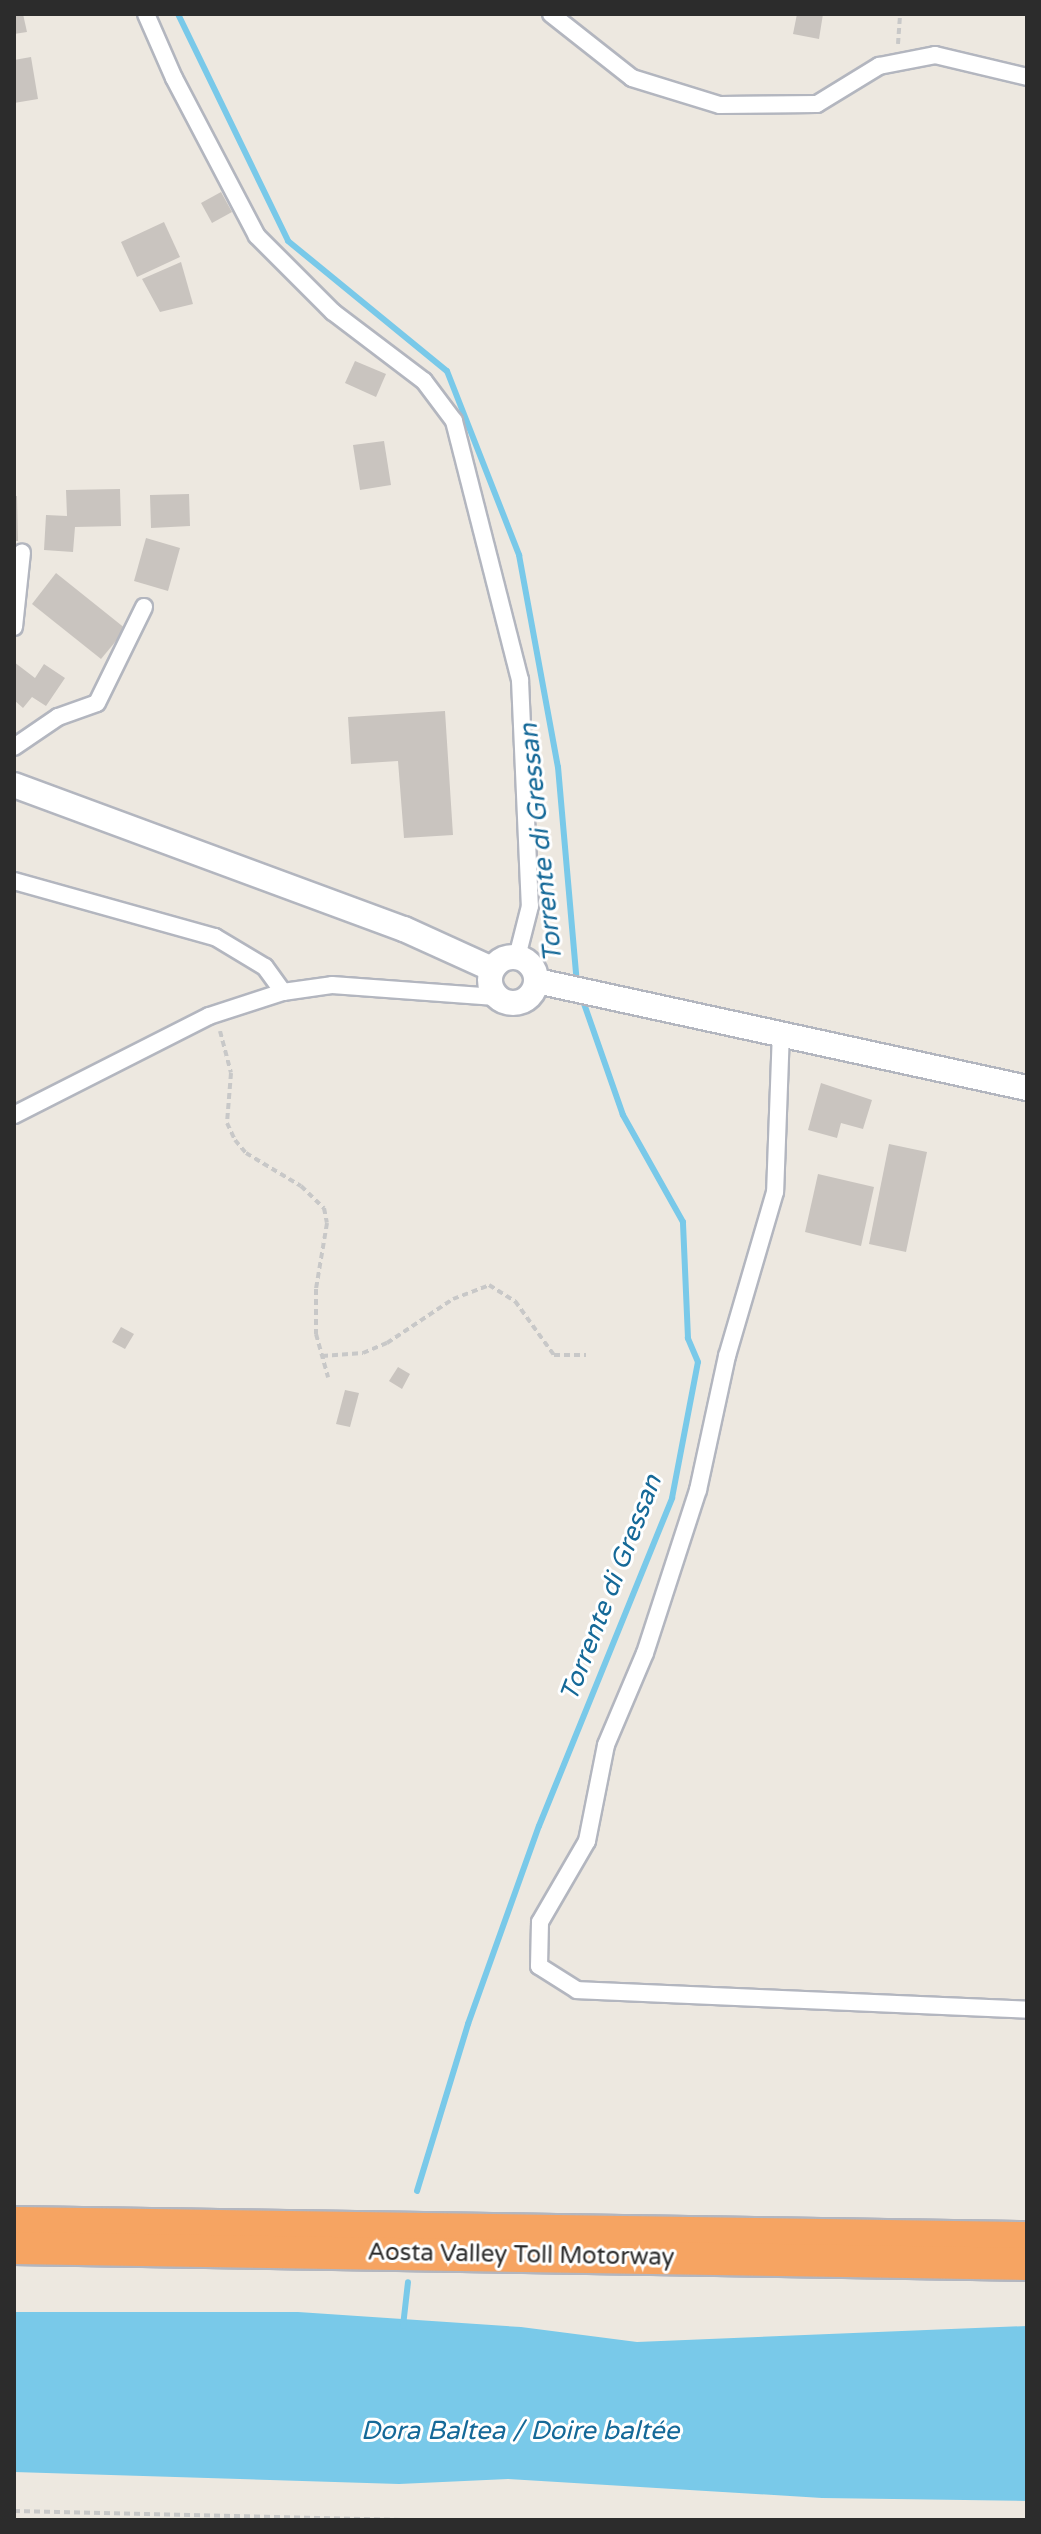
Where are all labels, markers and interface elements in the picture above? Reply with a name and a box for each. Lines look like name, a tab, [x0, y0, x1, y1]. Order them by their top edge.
water label: Torrente di Gressan	[513, 722, 569, 964]
water label: Torrente di Gressan	[553, 1470, 669, 1706]
street label: Aosta Valley Toll Motorway	[367, 2238, 675, 2272]
water label: Dora Baltea / Doire baltée	[361, 2415, 679, 2447]

